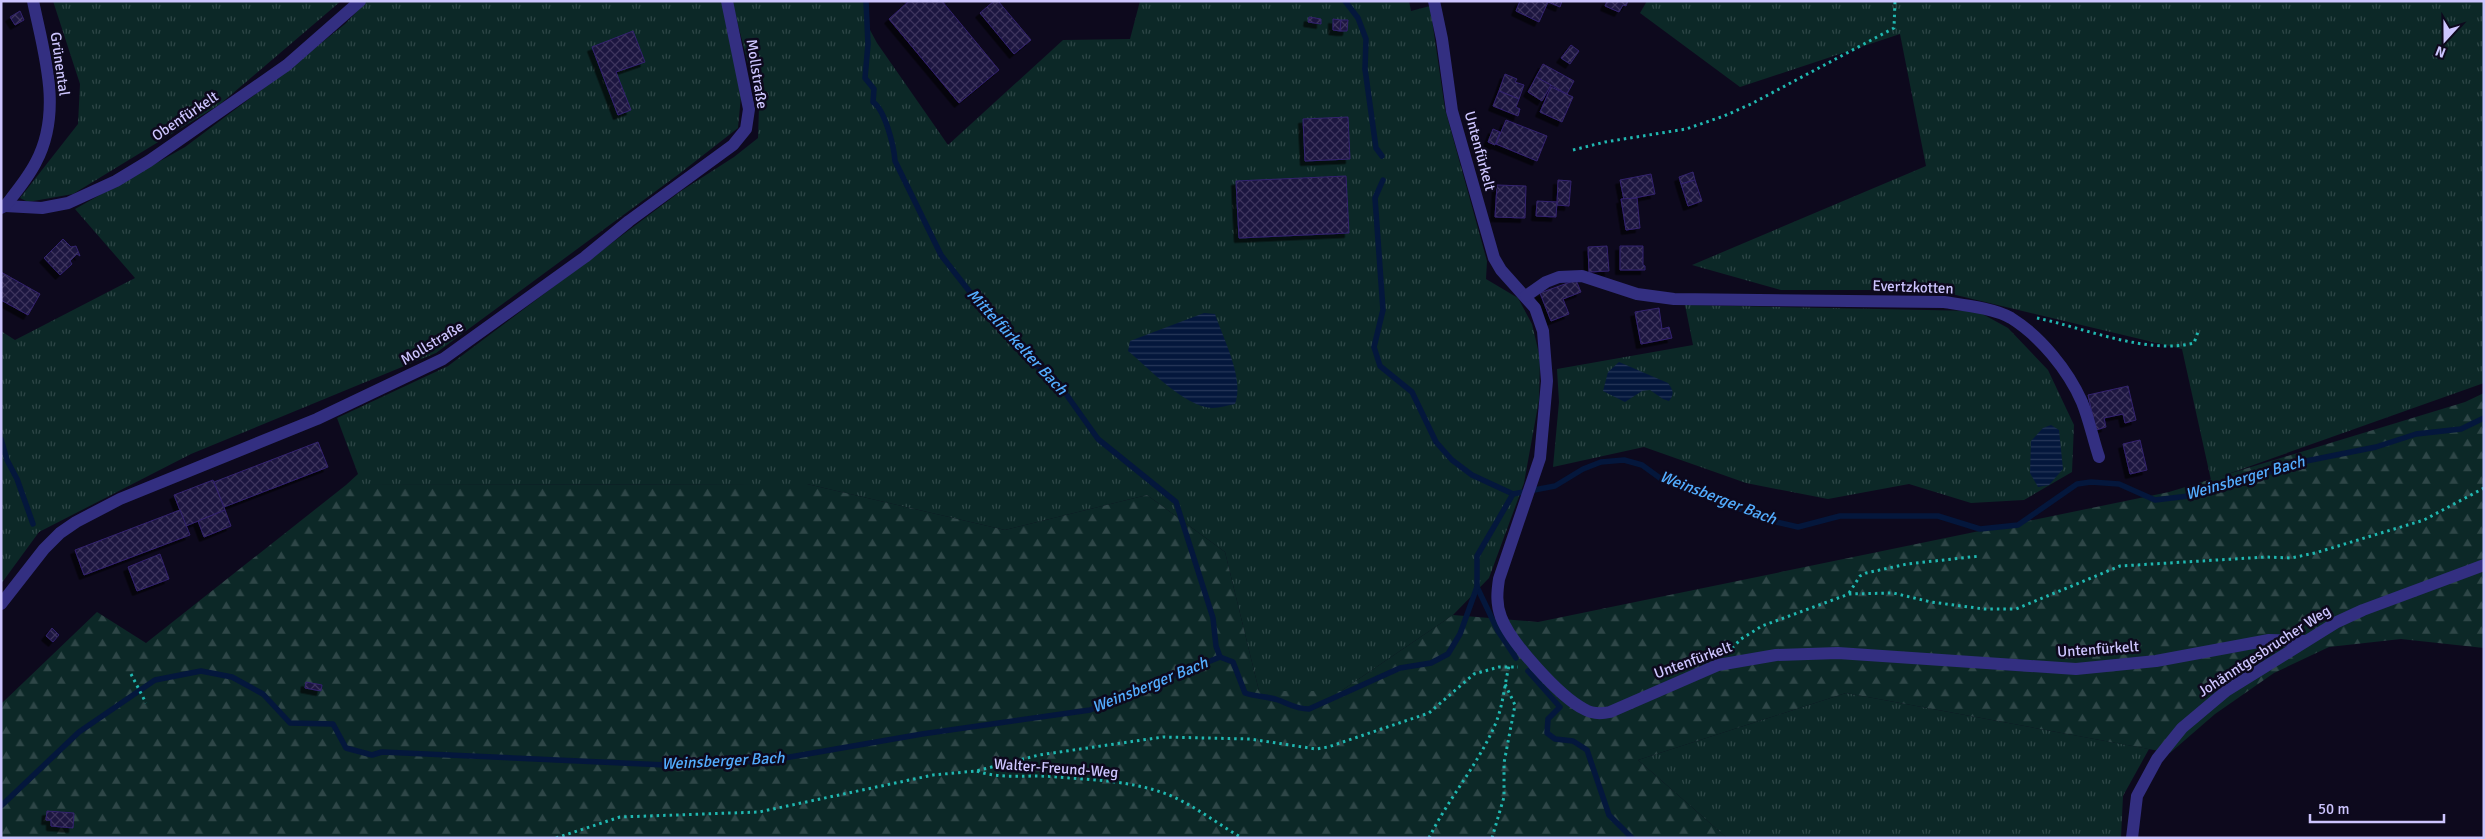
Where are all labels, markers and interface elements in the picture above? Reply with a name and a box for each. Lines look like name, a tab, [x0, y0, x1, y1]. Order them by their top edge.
north arrow	[2420, 15, 2470, 65]
street label: Grünental	[47, 31, 73, 97]
street label: Mollstraße	[743, 38, 771, 110]
text: N	[2433, 42, 2448, 61]
street label: Obenfürkelt	[148, 87, 222, 145]
street label: Untenfürkelt	[1461, 109, 1499, 193]
street label: Evertzkotten	[1872, 277, 1954, 297]
water label: Mittelfürkelter Bach	[963, 285, 1072, 400]
street label: Mollstraße	[397, 317, 467, 369]
water label: Weinsberger Bach	[2183, 451, 2308, 505]
water label: Weinsberger Bach	[1657, 467, 1780, 530]
street label: Johänntgesbrucher Weg	[2194, 601, 2334, 701]
street label: Untenfürkelt	[2057, 637, 2139, 661]
street label: Untenfürkelt	[1651, 638, 1735, 682]
water label: Weinsberger Bach	[1089, 652, 1212, 717]
water label: Weinsberger Bach	[661, 748, 786, 774]
street label: Walter-Freund-Weg	[993, 755, 1119, 781]
scale bar	[2310, 792, 2444, 824]
text: 50 m	[2318, 800, 2349, 818]

